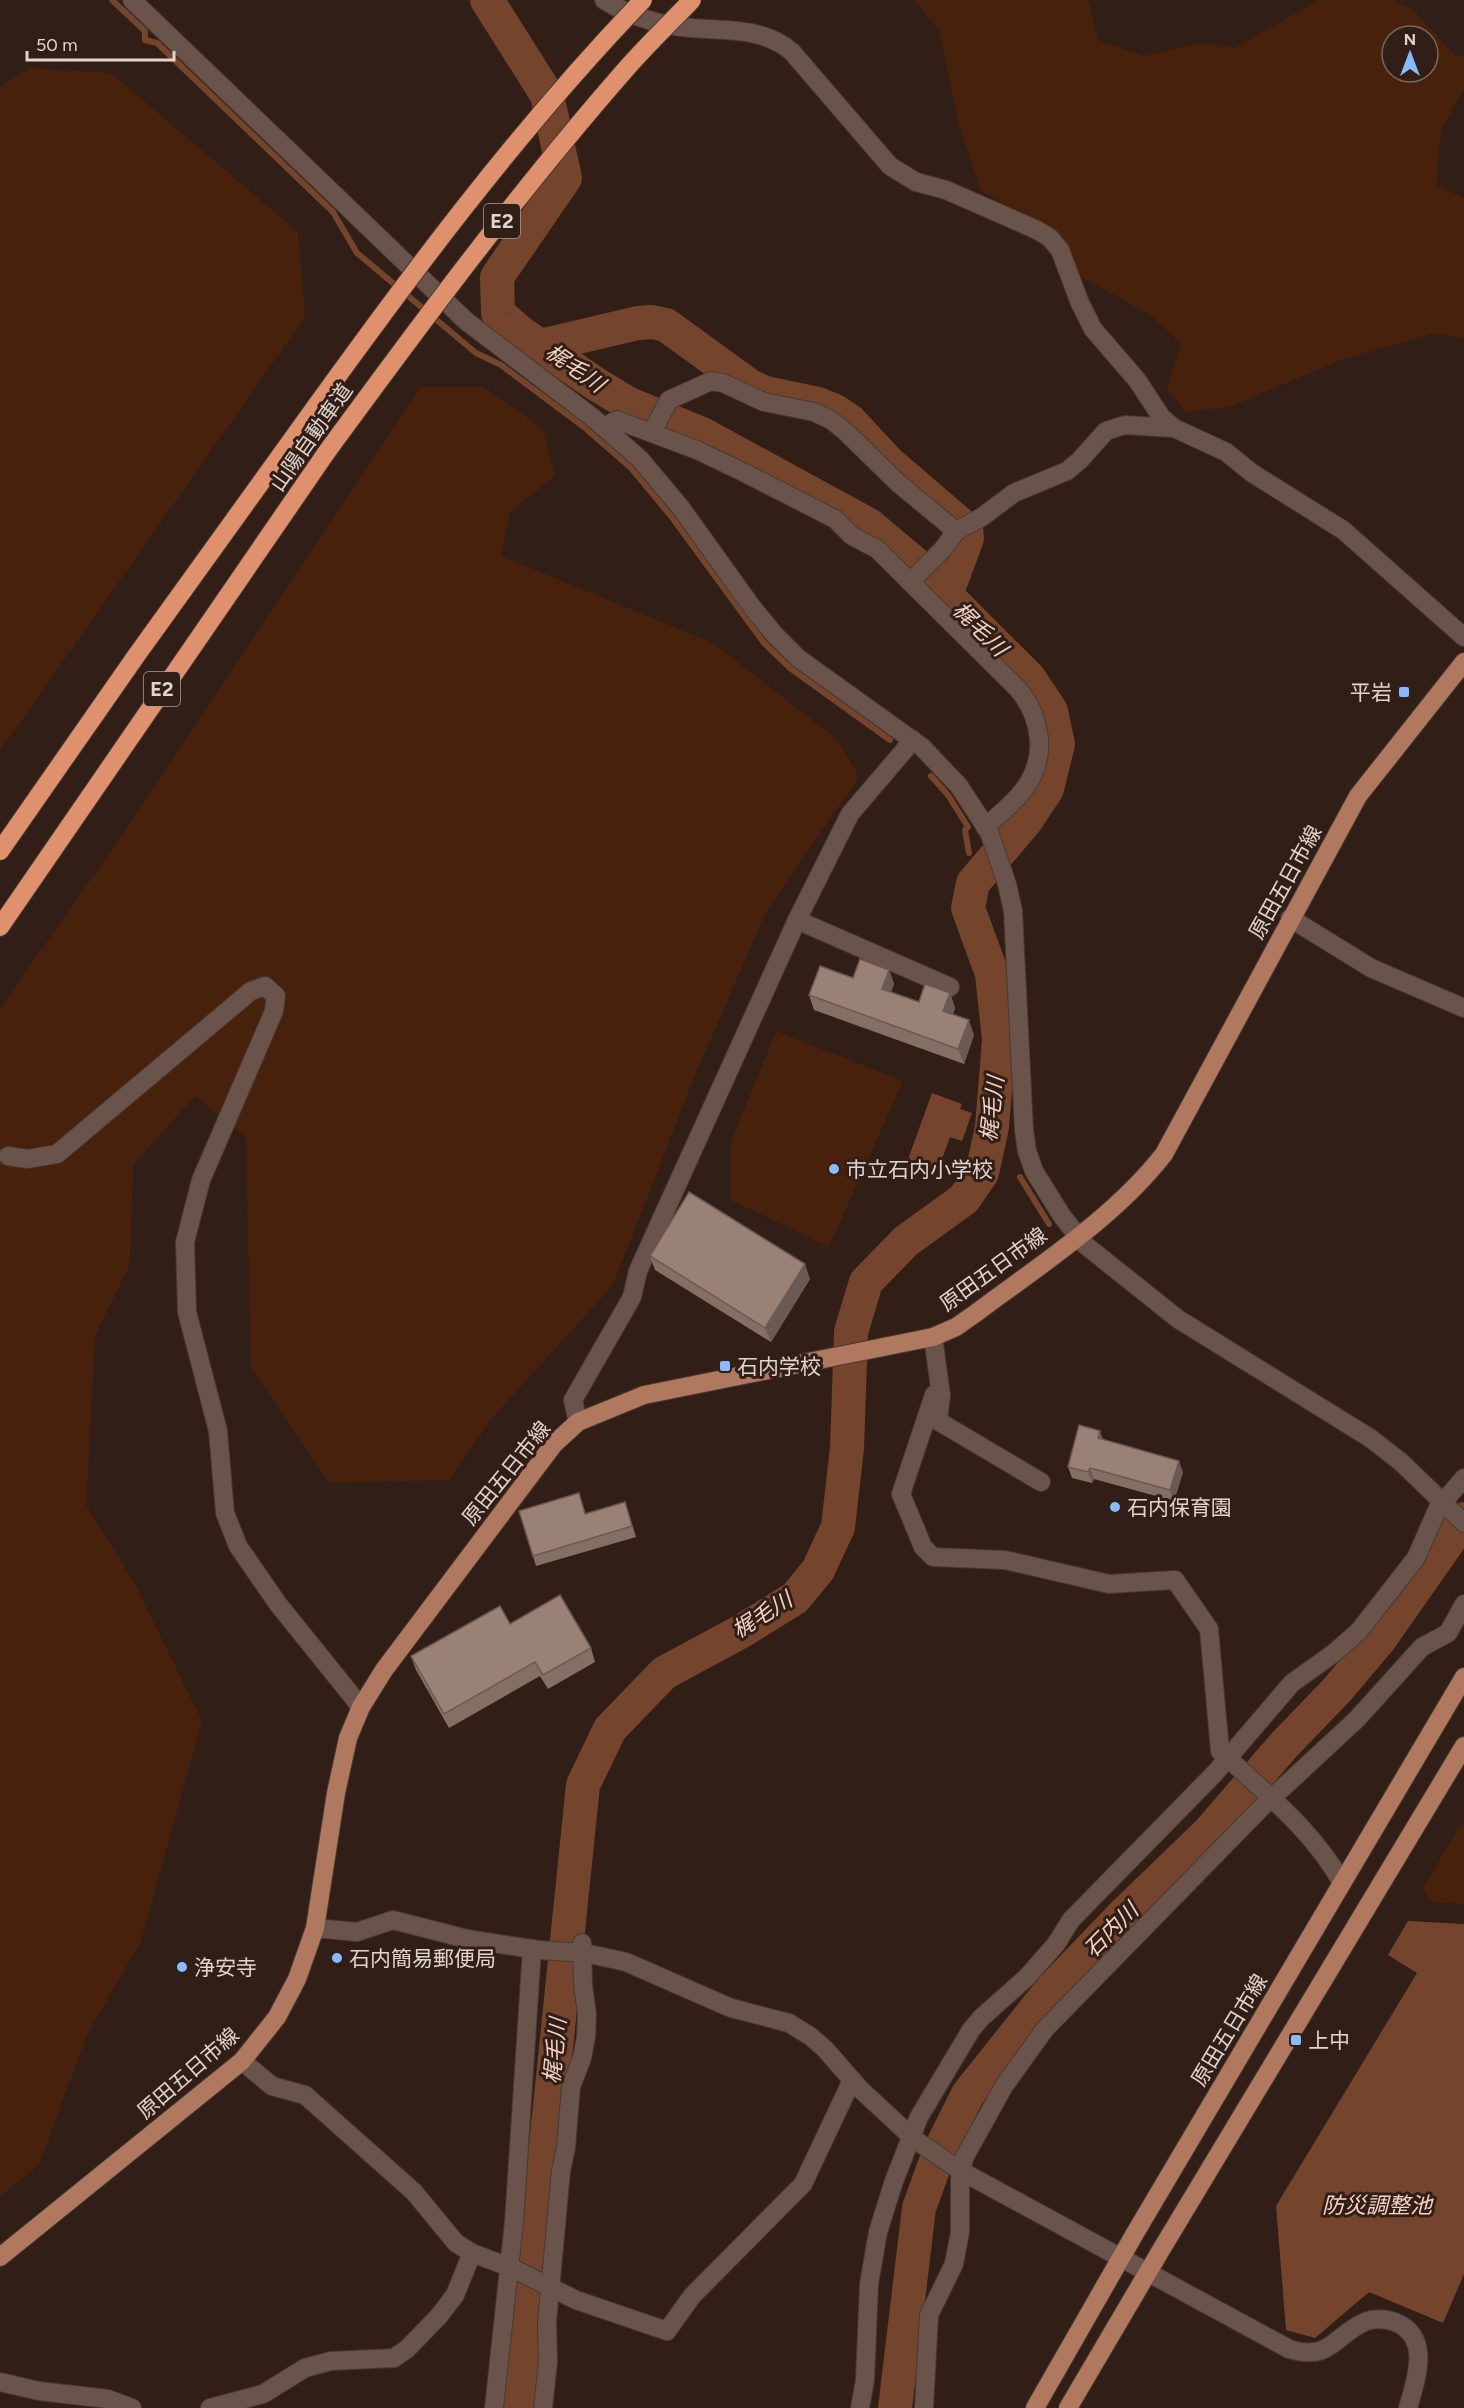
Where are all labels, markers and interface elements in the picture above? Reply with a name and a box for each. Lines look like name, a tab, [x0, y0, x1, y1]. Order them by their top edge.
scale bar	[27, 24, 174, 62]
north arrow	[1380, 24, 1440, 84]
text: N	[1404, 30, 1416, 49]
text: 50 m	[36, 34, 78, 56]
road number: E2	[484, 204, 520, 238]
water label: 梶毛川	[540, 338, 611, 399]
street label: 山陽自動車道	[265, 378, 357, 496]
water label: 梶毛川	[947, 596, 1014, 663]
road number: E2	[144, 672, 180, 706]
place label: 平岩	[1350, 680, 1392, 705]
marker: 平岩	[1397, 685, 1411, 699]
street label: 原田五日市線	[1244, 821, 1326, 943]
water label: 梶毛川	[975, 1073, 1010, 1143]
place label: 市立石内小学校	[846, 1157, 993, 1182]
marker: 市立石内小学校	[827, 1162, 841, 1176]
street label: 原田五日市線	[935, 1222, 1051, 1316]
place label: 石内学校	[737, 1354, 821, 1379]
marker: 石内学校	[718, 1359, 732, 1373]
street label: 原田五日市線	[457, 1416, 555, 1530]
place label: 石内保育園	[1127, 1495, 1232, 1520]
marker: 石内保育園	[1108, 1500, 1122, 1514]
water label: 梶毛川	[727, 1585, 799, 1644]
water label: 石内川	[1078, 1896, 1145, 1963]
place label: 石内簡易郵便局	[349, 1946, 496, 1971]
marker: 石内簡易郵便局	[330, 1951, 344, 1965]
place label: 浄安寺	[194, 1955, 257, 1980]
marker: 浄安寺	[175, 1960, 189, 1974]
street label: 原田五日市線	[1186, 1970, 1272, 2090]
water label: 梶毛川	[538, 2015, 572, 2085]
street label: 原田五日市線	[132, 2022, 244, 2124]
place label: 上中	[1308, 2028, 1350, 2053]
marker: 上中	[1289, 2033, 1303, 2047]
water label: 防災調整池	[1322, 2192, 1434, 2219]

